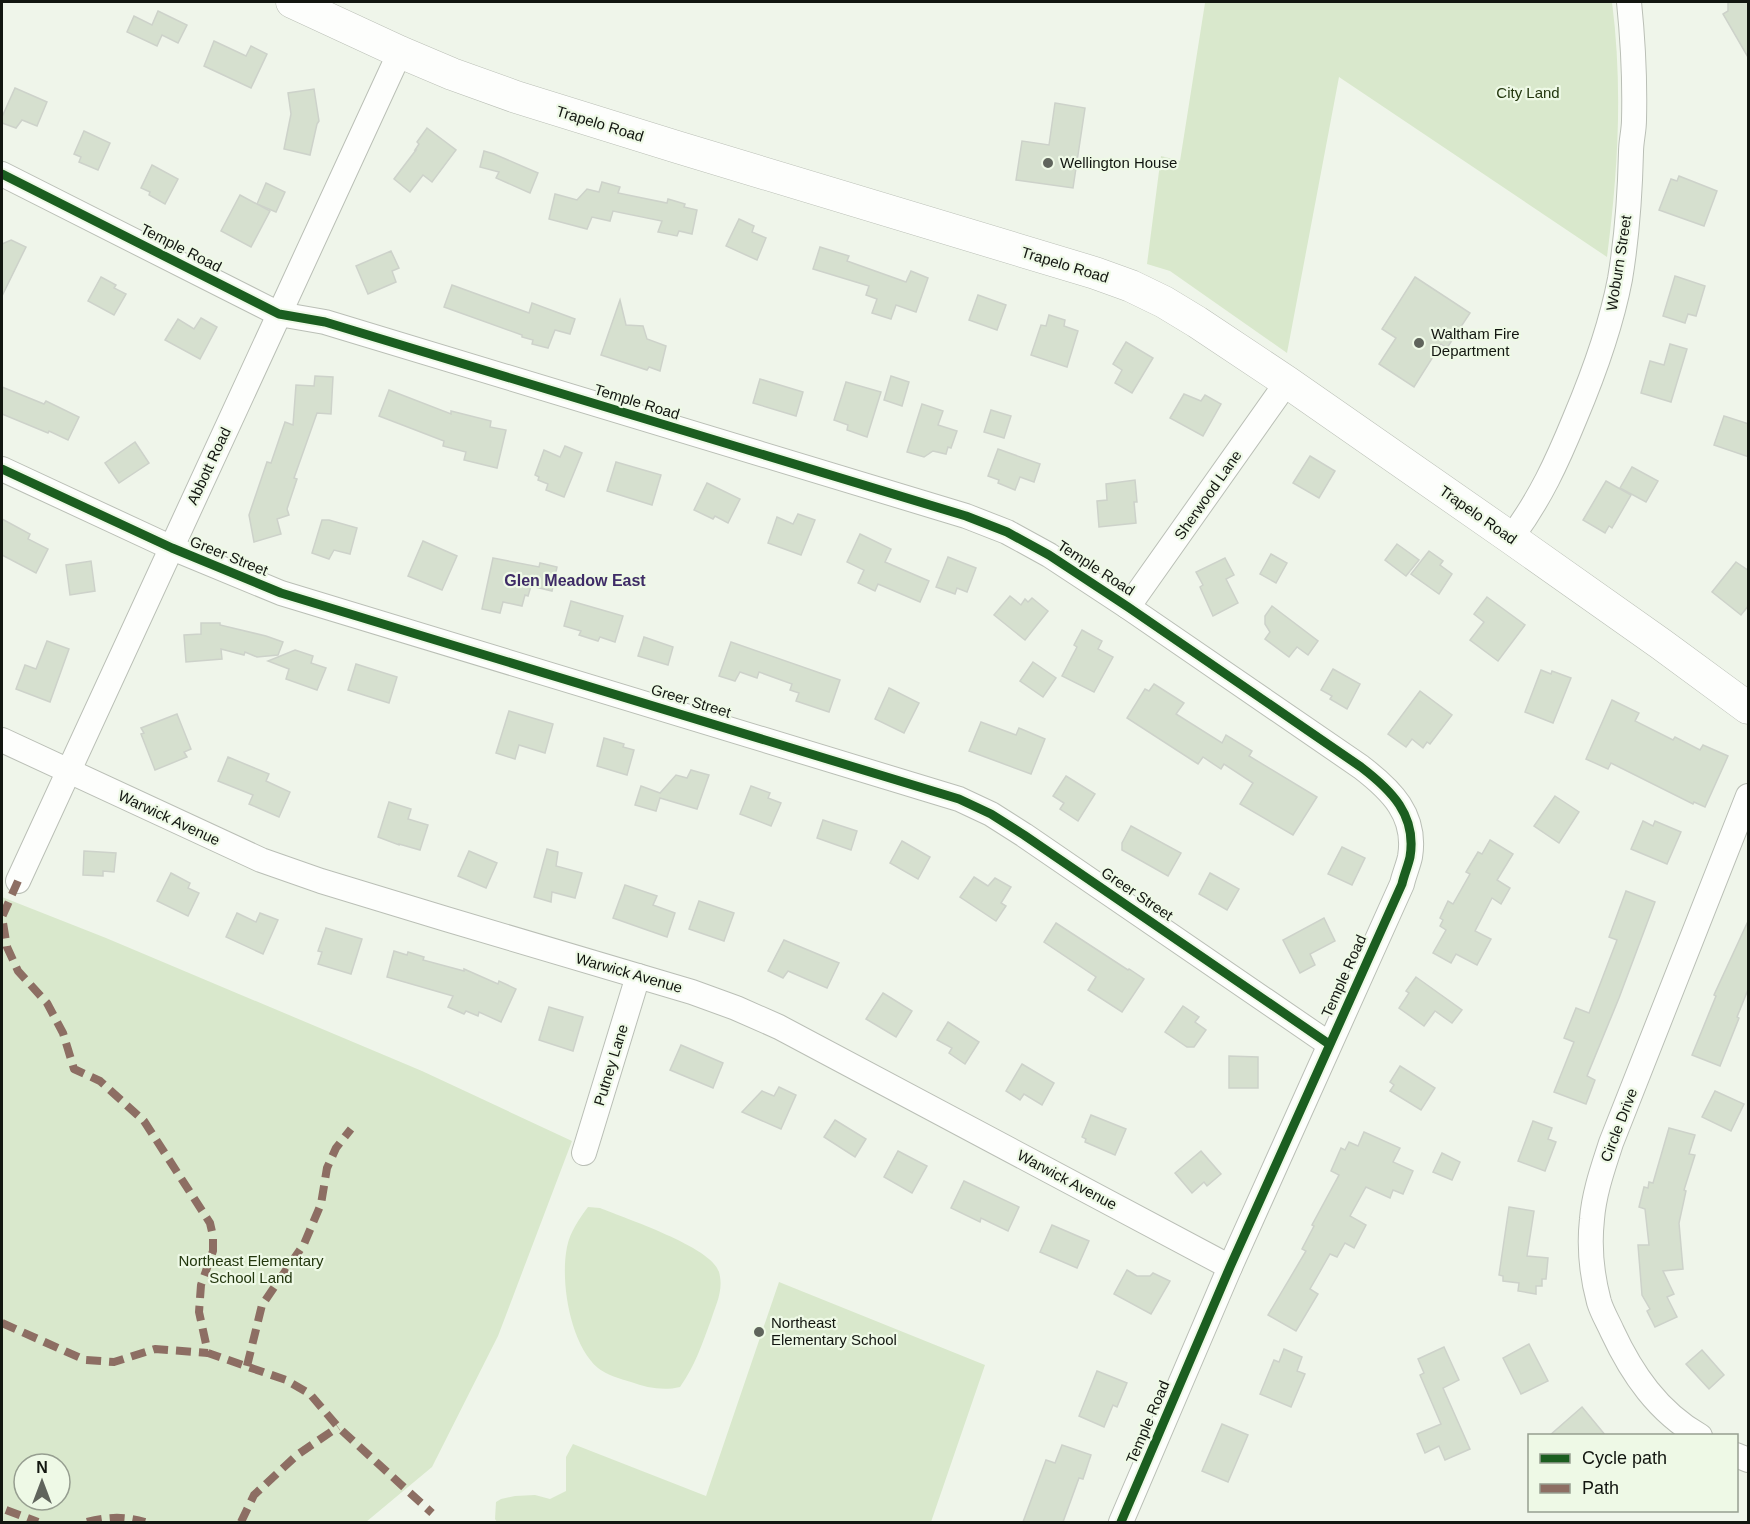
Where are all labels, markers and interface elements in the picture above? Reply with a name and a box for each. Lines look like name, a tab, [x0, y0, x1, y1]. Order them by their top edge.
park label: City Land	[1496, 84, 1560, 101]
street label: Trapelo Road	[554, 102, 646, 145]
place label: Wellington House	[1060, 154, 1177, 171]
marker: Wellington House	[1041, 156, 1055, 170]
street label: Woburn Street	[1603, 213, 1635, 312]
street label: Temple Road	[138, 220, 224, 275]
street label: Trapelo Road	[1019, 243, 1111, 286]
place label: Waltham Fire Department	[1431, 325, 1520, 359]
marker: Waltham Fire Department	[1412, 336, 1426, 350]
street label: Temple Road	[592, 380, 682, 423]
street label: Abbott Road	[183, 424, 234, 507]
street label: Sherwood Lane	[1170, 447, 1245, 543]
street label: Trapelo Road	[1436, 482, 1520, 547]
street label: Greer Street	[188, 532, 271, 579]
street label: Temple Road	[1055, 536, 1138, 599]
district label: Glen Meadow East	[504, 572, 646, 589]
street label: Greer Street	[649, 680, 734, 721]
street label: Warwick Avenue	[116, 787, 223, 849]
street label: Greer Street	[1098, 863, 1177, 924]
street label: Temple Road	[1318, 932, 1369, 1020]
street label: Warwick Avenue	[574, 949, 684, 996]
street label: Putney Lane	[590, 1022, 631, 1108]
street label: Circle Drive	[1597, 1086, 1640, 1164]
street label: Warwick Avenue	[1015, 1146, 1120, 1213]
park label: Northeast Elementary School Land	[178, 1252, 324, 1286]
place label: Northeast Elementary School	[771, 1314, 897, 1348]
marker: Northeast Elementary School	[752, 1325, 766, 1339]
street label: Temple Road	[1122, 1378, 1173, 1466]
legend	[1528, 1434, 1738, 1512]
text: Cycle path	[1582, 1448, 1667, 1468]
north arrow	[12, 1452, 72, 1512]
text: N	[36, 1459, 48, 1476]
text: Path	[1582, 1478, 1619, 1498]

